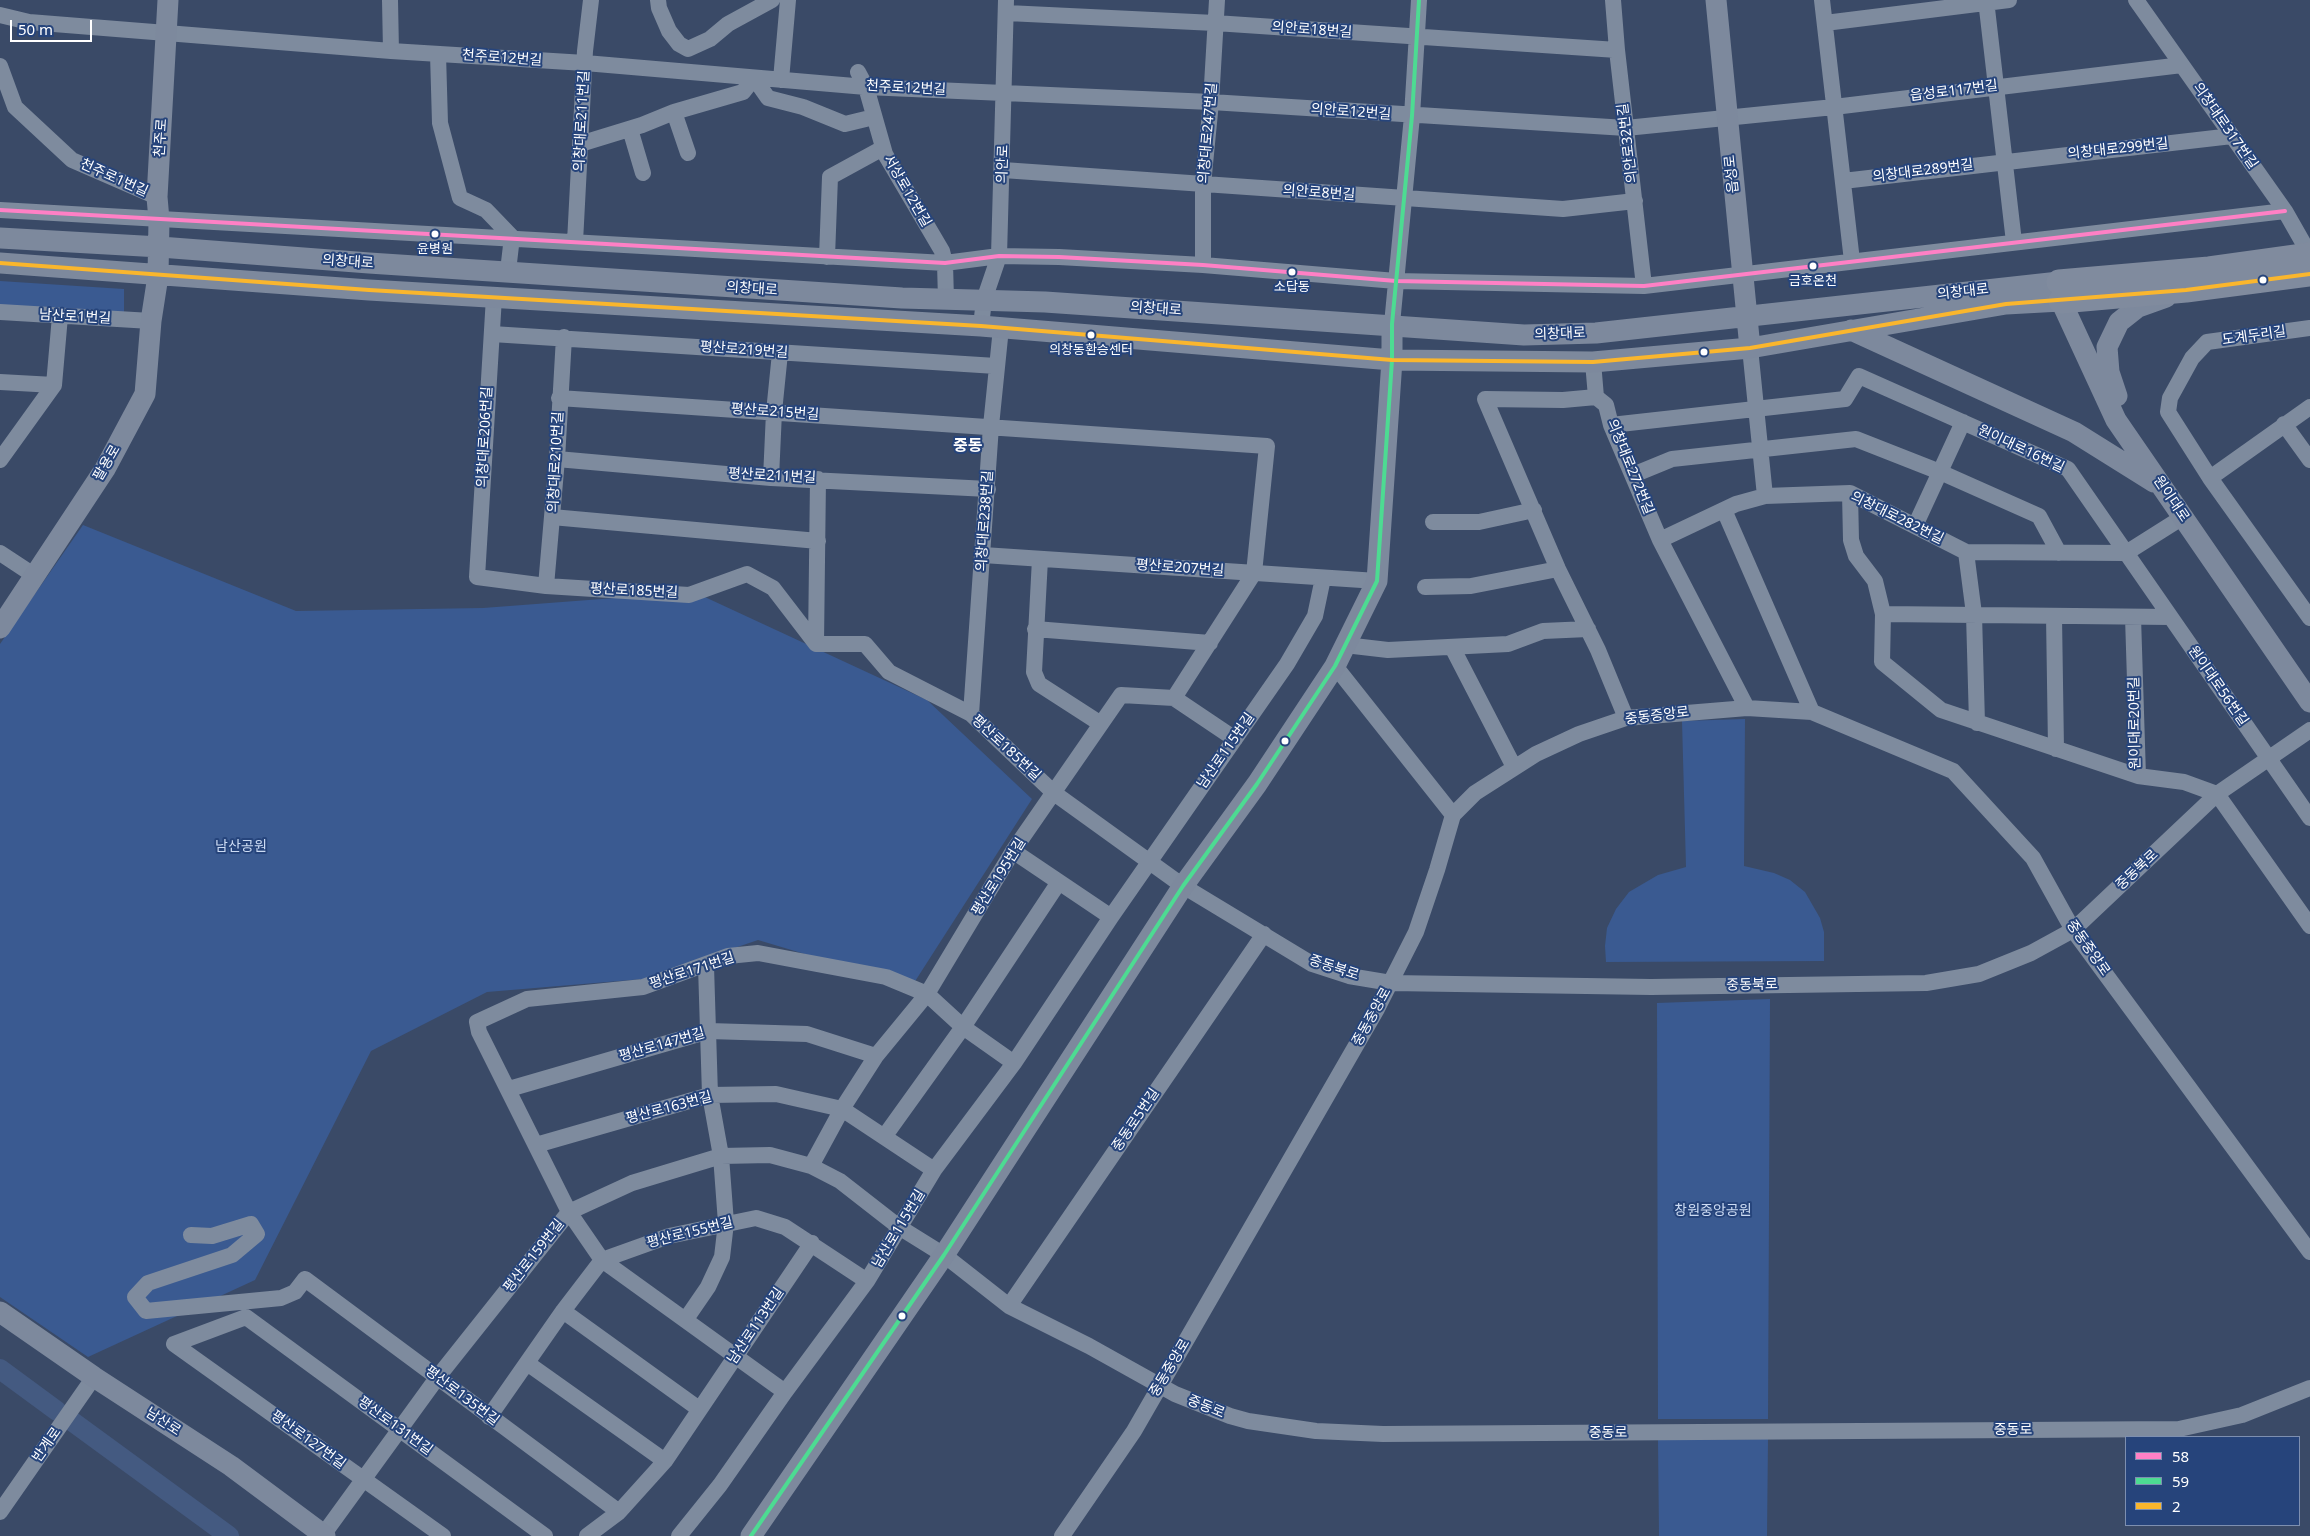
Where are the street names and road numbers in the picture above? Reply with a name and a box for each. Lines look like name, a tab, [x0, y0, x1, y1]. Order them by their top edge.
street label: 의안로18번길	[1271, 19, 1353, 41]
street label: 천주로12번길	[461, 47, 543, 69]
street label: 의창대로211번길	[571, 70, 593, 172]
street label: 읍성로117번길	[1909, 77, 1999, 105]
street label: 천주로12번길	[865, 78, 947, 98]
street label: 의창대로317번길	[2189, 80, 2261, 172]
street label: 의창대로247번길	[1195, 82, 1221, 184]
street label: 의안로12번길	[1310, 101, 1392, 123]
street label: 의안로32번길	[1615, 102, 1641, 184]
street label: 천주로	[151, 118, 171, 158]
street label: 의창대로299번길	[2067, 135, 2169, 163]
street label: 의안로	[994, 144, 1012, 184]
street label: 서상로12번길	[880, 152, 934, 230]
street label: 읍성로	[1722, 154, 1742, 194]
street label: 천주로1번길	[78, 156, 150, 200]
street label: 의창대로289번길	[1872, 156, 1974, 186]
street label: 의안로8번길	[1282, 182, 1356, 204]
street label: 의창대로	[322, 252, 374, 272]
street label: 의창대로	[726, 279, 778, 299]
street label: 의창대로	[1937, 281, 1989, 303]
street label: 의창대로	[1130, 299, 1182, 319]
street label: 남산로1번길	[38, 307, 112, 327]
street label: 도계두리길	[2221, 323, 2287, 349]
street label: 의창대로	[1534, 325, 1586, 343]
street label: 평산로219번길	[699, 339, 789, 361]
street label: 의창대로206번길	[474, 386, 496, 488]
street label: 평산로215번길	[730, 401, 820, 423]
street label: 의창대로210번길	[545, 411, 567, 513]
street label: 의창대로272번길	[1603, 417, 1657, 517]
street label: 원이대로16번길	[1975, 422, 2067, 476]
street label: 팔용로	[90, 442, 124, 484]
street label: 평산로211번길	[727, 465, 817, 487]
street label: 의창대로238번길	[973, 470, 997, 572]
street label: 원이대로	[2150, 473, 2192, 525]
street label: 의창대로282번길	[1848, 488, 1946, 548]
street label: 평산로207번길	[1135, 557, 1225, 579]
street label: 평산로185번길	[589, 580, 679, 602]
street label: 원이대로56번길	[2184, 643, 2252, 729]
street label: 원이대로20번길	[2126, 676, 2144, 770]
street label: 중동중앙로	[1624, 704, 1690, 728]
street label: 남산로115번길	[1194, 710, 1258, 792]
street label: 평산로185번길	[968, 712, 1044, 784]
street label: 평산로195번길	[968, 835, 1030, 919]
street label: 중동북로	[2112, 846, 2162, 894]
street label: 중동중앙로	[2063, 917, 2113, 979]
street label: 평산로171번길	[647, 949, 737, 993]
street label: 중동북로	[1307, 952, 1361, 984]
street label: 중동북로	[1726, 976, 1778, 994]
street label: 중동중앙로	[1349, 985, 1395, 1049]
street label: 평산로147번길	[617, 1025, 707, 1065]
street label: 중동로5번길	[1109, 1085, 1163, 1155]
street label: 평산로163번길	[624, 1088, 714, 1128]
street label: 남산로115번길	[869, 1187, 929, 1271]
street label: 평산로155번길	[645, 1214, 735, 1252]
street label: 평산로159번길	[500, 1216, 568, 1296]
street label: 남산로113번길	[724, 1285, 788, 1367]
street label: 중동중앙로	[1146, 1336, 1194, 1400]
street label: 평산로135번길	[422, 1363, 502, 1429]
street label: 중동로	[1185, 1392, 1227, 1422]
street label: 평산로131번길	[354, 1393, 436, 1459]
street label: 남산로	[142, 1404, 184, 1440]
street label: 평산로127번길	[267, 1407, 349, 1473]
street label: 중동로	[1994, 1422, 2032, 1438]
street label: 반계로	[29, 1424, 65, 1466]
street label: 중동로	[1589, 1425, 1627, 1441]

